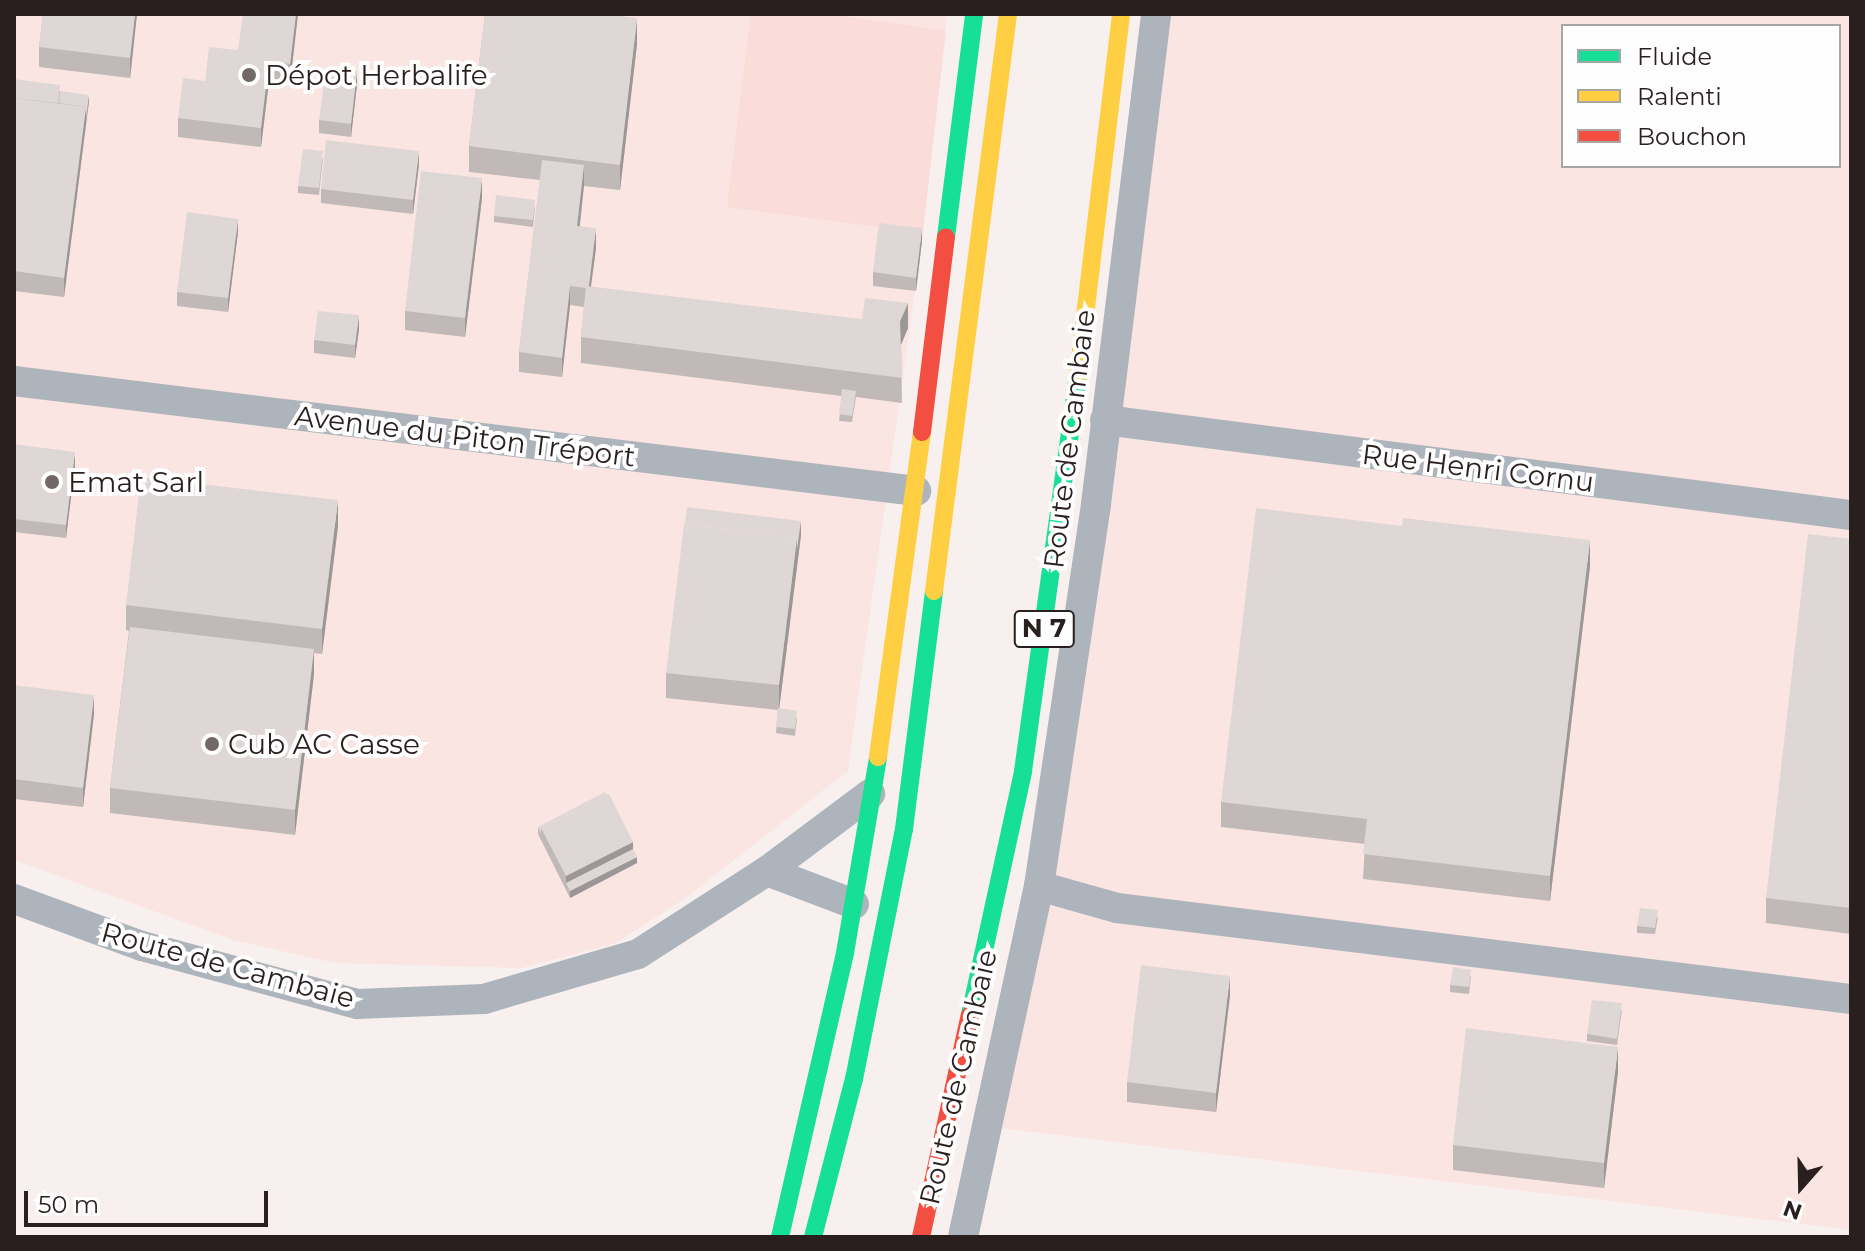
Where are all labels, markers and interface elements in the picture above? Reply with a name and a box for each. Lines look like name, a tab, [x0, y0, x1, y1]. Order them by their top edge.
legend	[1561, 24, 1841, 168]
text: Fluide	[1637, 42, 1712, 71]
place label: Dépot Herbalife	[265, 58, 488, 92]
marker: Dépot Herbalife	[240, 66, 258, 84]
text: Ralenti	[1637, 82, 1722, 111]
text: Bouchon	[1637, 122, 1747, 151]
street label: Route de Cambaie	[1036, 308, 1102, 570]
street label: Avenue du Piton Tréport	[293, 398, 637, 474]
street label: Rue Henri Cornu	[1360, 437, 1596, 499]
place label: Emat Sarl	[68, 465, 204, 499]
marker: Emat Sarl	[43, 473, 61, 491]
road number: N 7	[1012, 607, 1076, 651]
place label: Cub AC Casse	[228, 727, 420, 761]
marker: Cub AC Casse	[203, 735, 221, 753]
street label: Route de Cambaie	[98, 915, 358, 1015]
street label: Route de Cambaie	[912, 946, 1004, 1208]
north arrow	[1761, 1147, 1841, 1227]
scale bar	[28, 1175, 272, 1225]
text: 50 m	[38, 1190, 99, 1219]
text: N	[1780, 1194, 1806, 1226]

